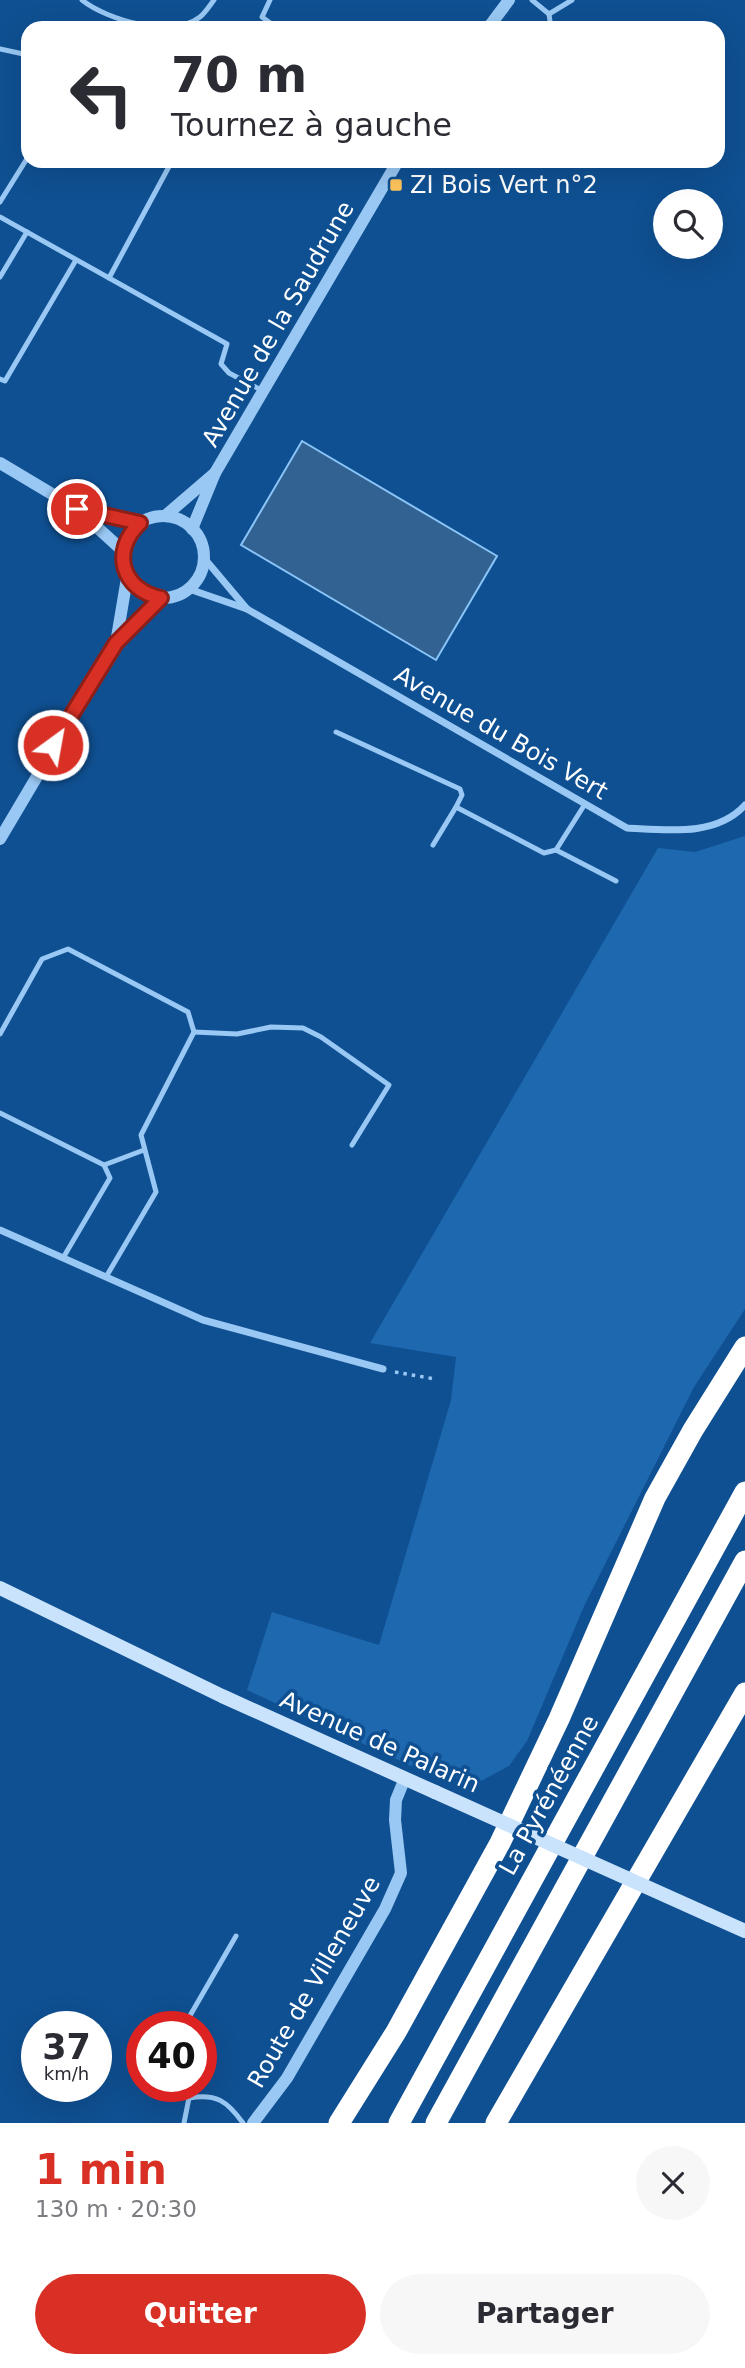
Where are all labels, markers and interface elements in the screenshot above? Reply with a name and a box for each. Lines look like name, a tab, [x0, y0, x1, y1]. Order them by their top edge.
text: 70 m	[171, 47, 307, 104]
icon: left	[56, 49, 147, 140]
text: Tournez à gauche	[171, 106, 452, 144]
place label: ZI Bois Vert n°2	[410, 171, 598, 199]
marker: ZI Bois Vert n°2	[388, 177, 404, 193]
map controls	[653, 189, 723, 259]
button: search	[653, 189, 723, 259]
street label: Avenue de la Saudrune	[196, 196, 360, 452]
pin	[47, 479, 107, 539]
icon: arrive	[58, 490, 96, 528]
street label: Avenue du Bois Vert	[389, 661, 613, 805]
position arrow	[16, 708, 90, 782]
street label: Avenue de Palarin	[276, 1685, 484, 1799]
street label: La Pyrénéenne	[494, 1710, 604, 1880]
street label: Route de Villeneuve	[242, 1871, 386, 2093]
speed limit sign: 40	[126, 2011, 217, 2102]
text: 37	[42, 2027, 91, 2067]
text: km/h	[44, 2063, 89, 2084]
text: 1 min	[35, 2145, 167, 2194]
button: close	[636, 2146, 710, 2220]
text: 130 m · 20:30	[35, 2196, 197, 2222]
button: Quitter	[35, 2274, 366, 2354]
button: Partager	[380, 2274, 710, 2354]

